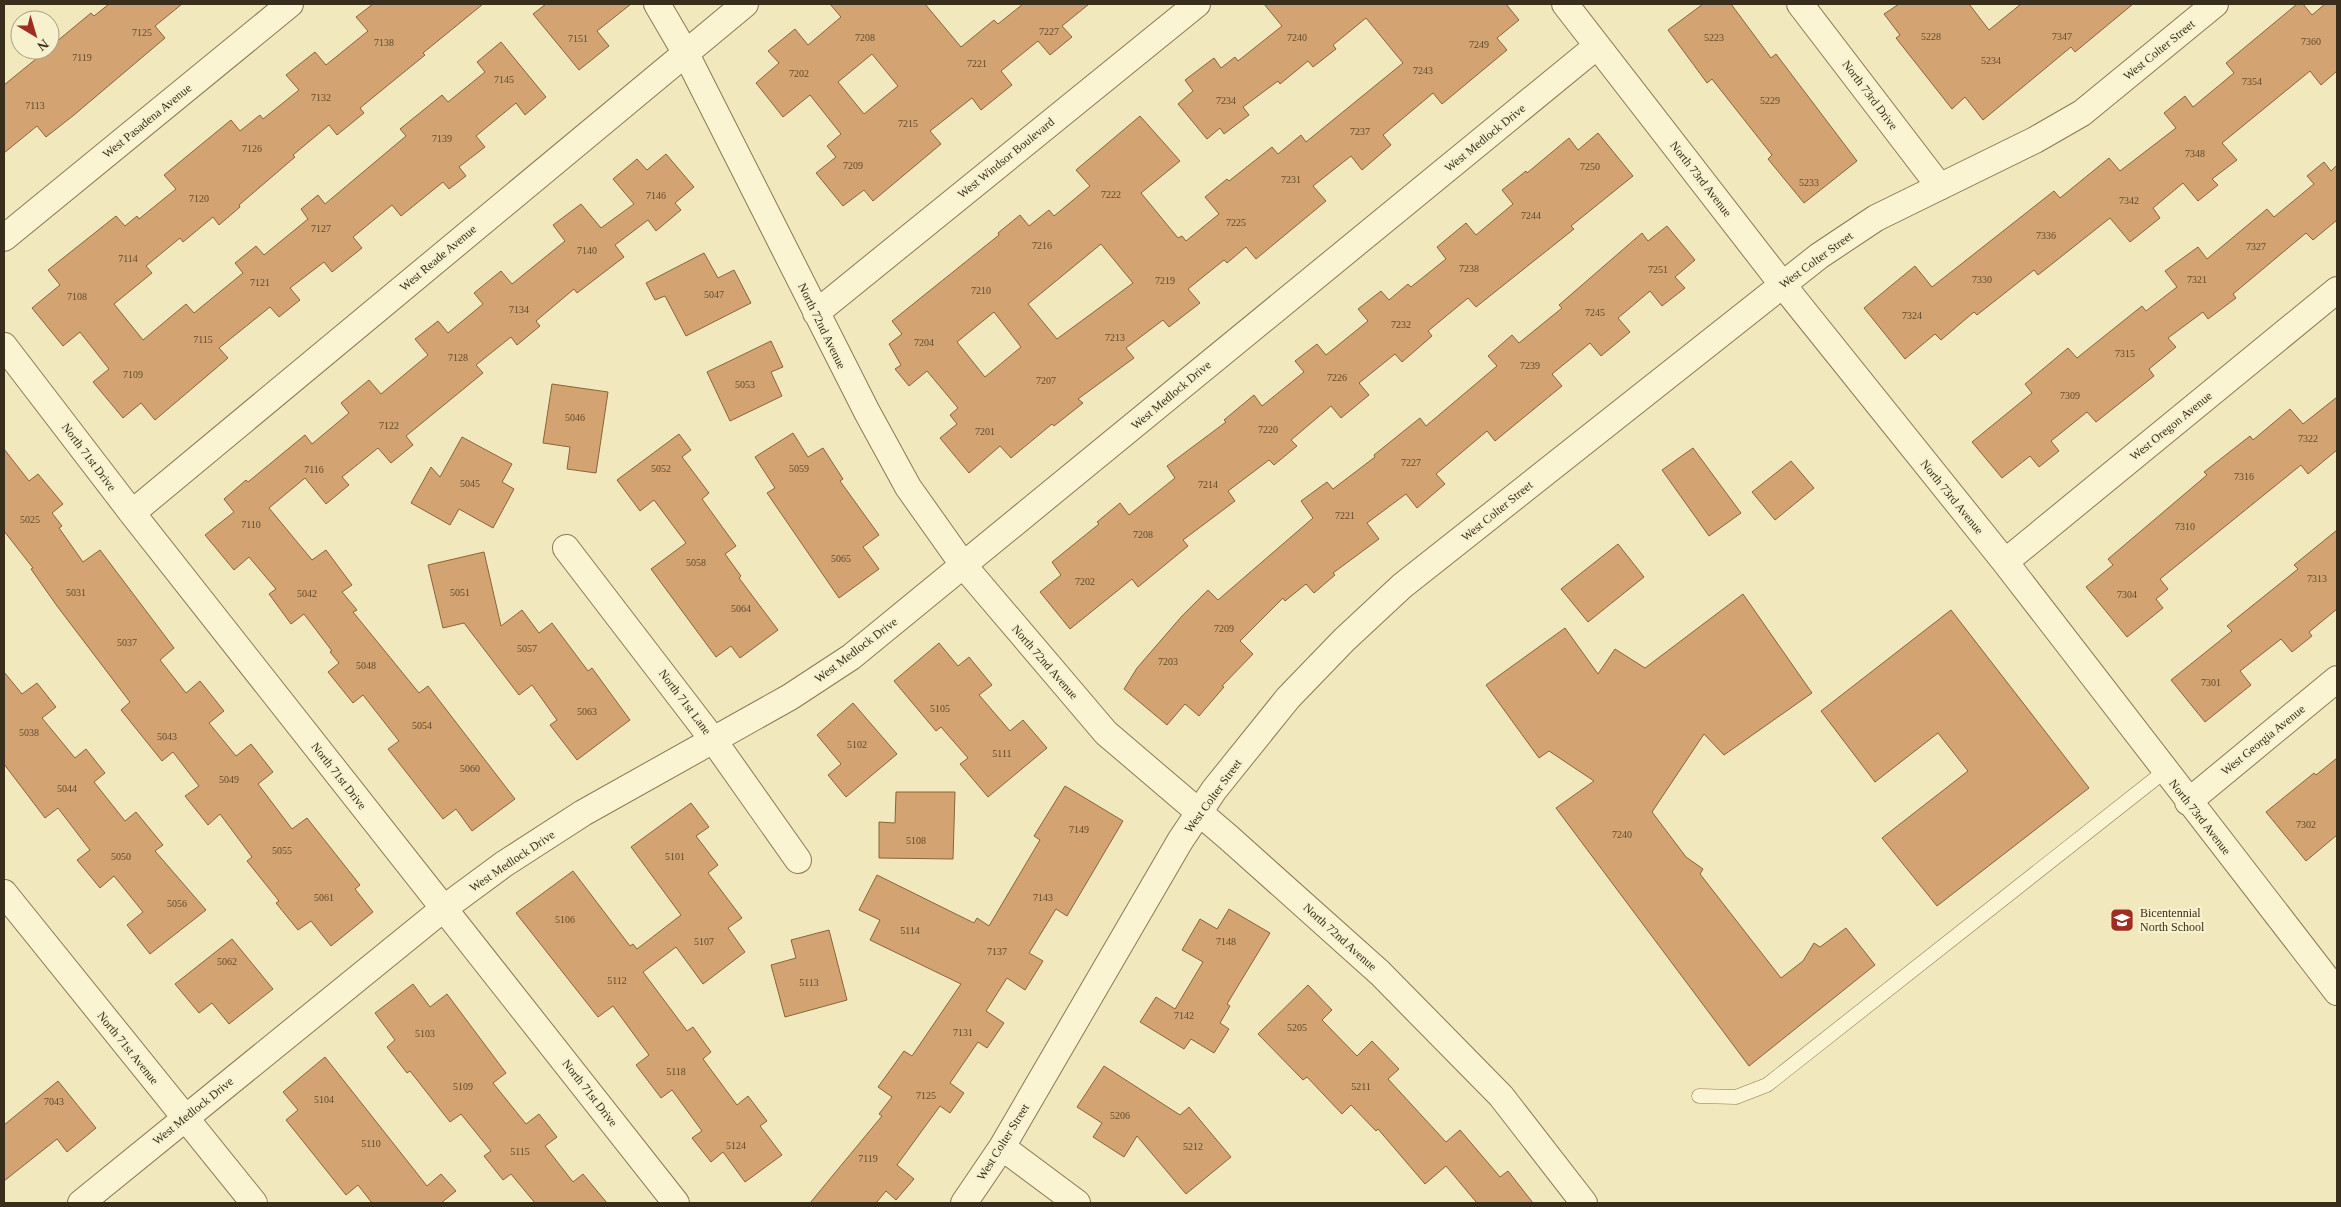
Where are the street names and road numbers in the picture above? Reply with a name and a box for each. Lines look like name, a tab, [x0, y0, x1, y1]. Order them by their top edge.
street label: West Colter Street	[2121, 17, 2198, 83]
street label: North 73rd Drive	[1839, 58, 1901, 132]
street label: West Pasadena Avenue	[100, 81, 194, 161]
street label: West Medlock Drive	[1442, 101, 1528, 175]
street label: West Windsor Boulevard	[955, 115, 1057, 201]
street label: North 73rd Avenue	[1667, 139, 1735, 219]
street label: West Reade Avenue	[397, 222, 479, 294]
street label: West Colter Street	[1776, 228, 1856, 291]
street label: North 72nd Avenue	[795, 281, 849, 371]
street label: West Medlock Drive	[1128, 358, 1214, 432]
street label: West Oregon Avenue	[2127, 389, 2215, 463]
street label: North 71st Drive	[59, 420, 119, 494]
street label: North 73rd Avenue	[1918, 457, 1986, 537]
street label: West Colter Street	[1459, 478, 1536, 544]
street label: West Medlock Drive	[812, 614, 900, 686]
street label: North 72nd Avenue	[1009, 622, 1081, 702]
street label: North 71st Lane	[656, 667, 714, 737]
street label: West Georgia Avenue	[2218, 702, 2308, 778]
street label: North 71st Drive	[308, 740, 370, 812]
street label: West Colter Street	[1182, 756, 1245, 836]
street label: North 73rd Avenue	[2166, 777, 2234, 857]
street label: West Medlock Drive	[467, 827, 557, 895]
street label: North 72nd Avenue	[1300, 900, 1380, 974]
street label: North 71st Avenue	[94, 1009, 162, 1087]
street label: North 71st Drive	[559, 1057, 621, 1129]
street label: West Medlock Drive	[150, 1074, 236, 1148]
street label: West Colter Street	[974, 1101, 1033, 1183]

